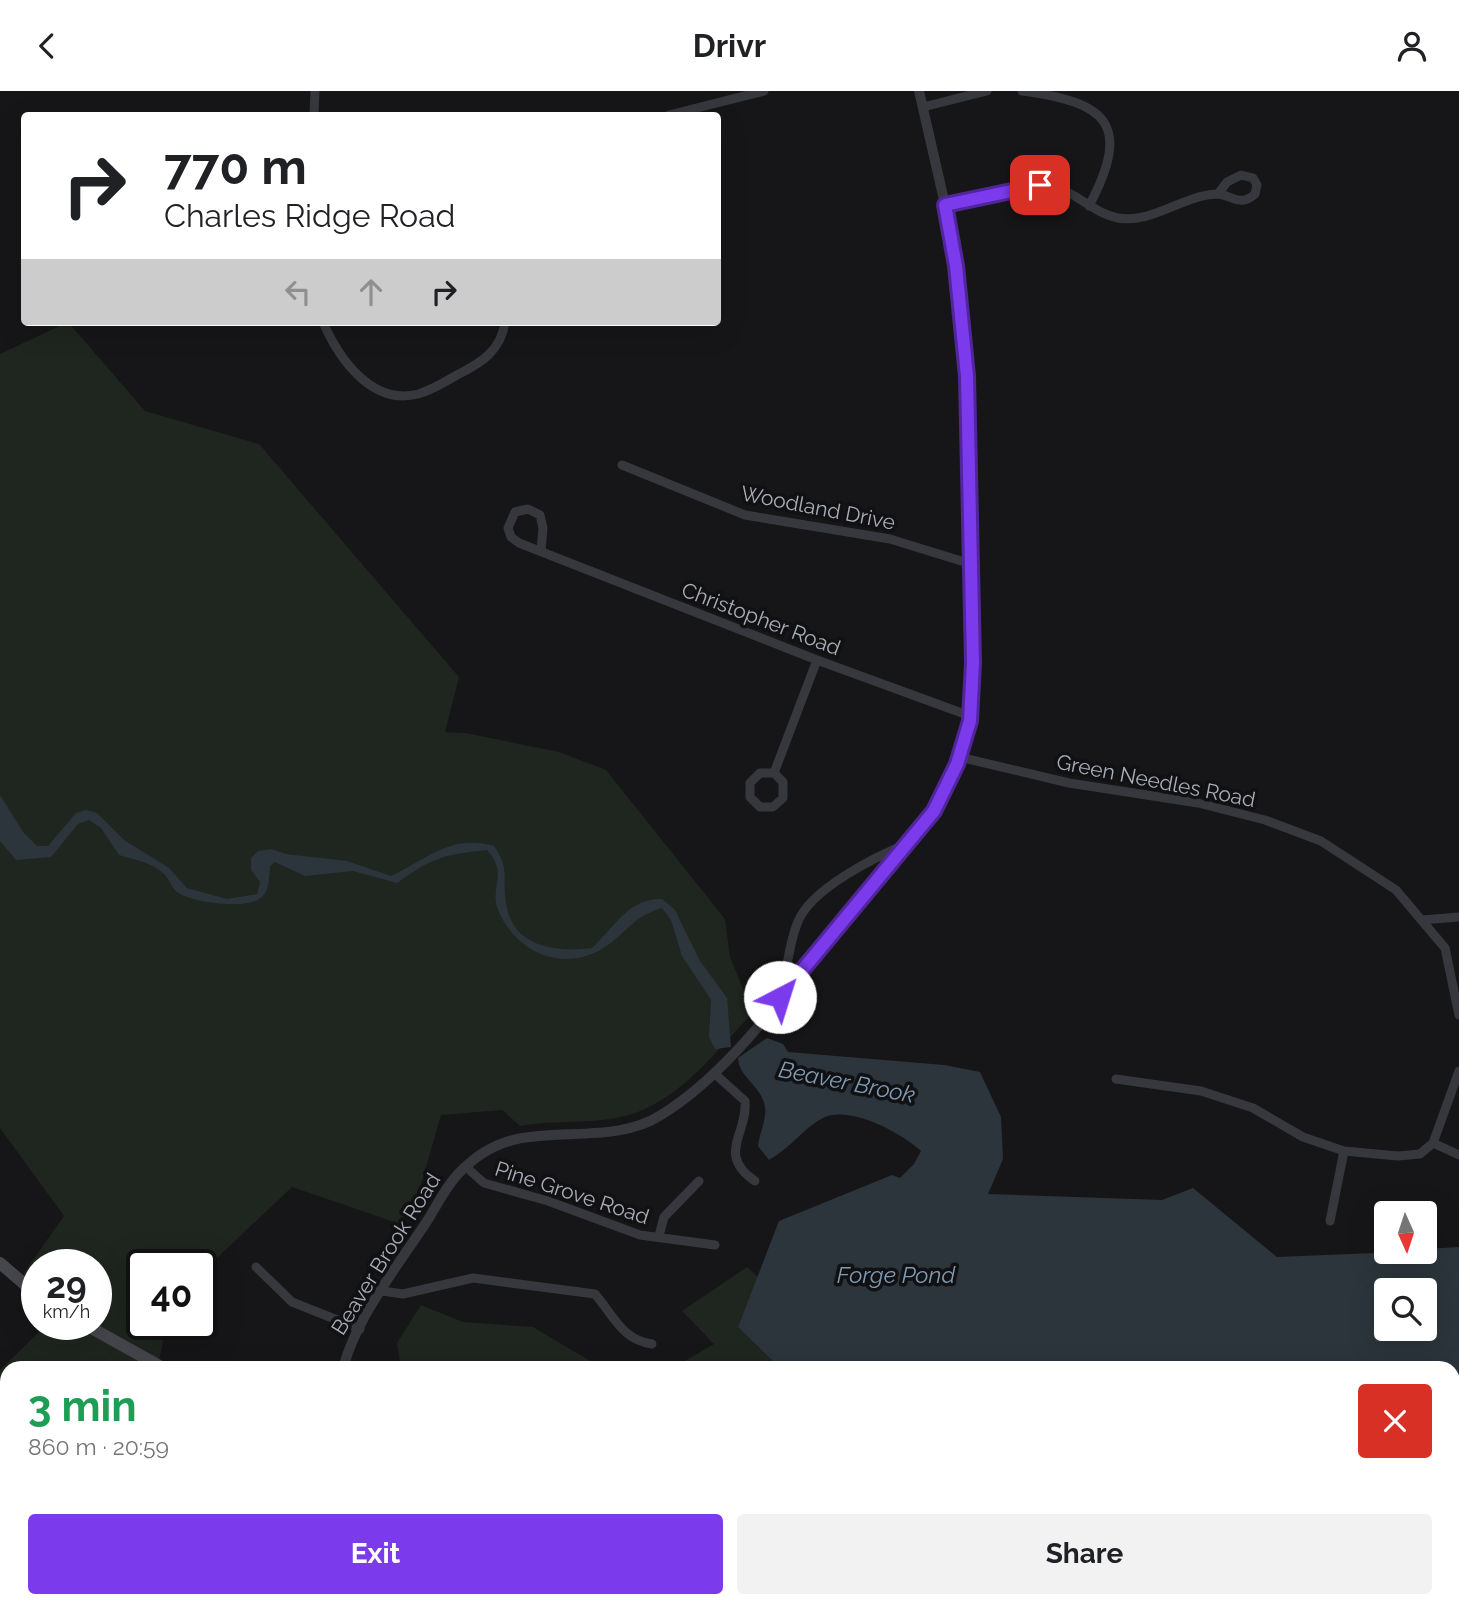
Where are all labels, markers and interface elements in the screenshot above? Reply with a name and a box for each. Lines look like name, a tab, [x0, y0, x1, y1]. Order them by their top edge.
icon: back	[28, 27, 66, 65]
text: Drivr	[693, 27, 766, 64]
icon: person	[1393, 27, 1431, 65]
text: 770 m	[164, 138, 307, 195]
icon: right	[49, 140, 140, 231]
pin	[1010, 155, 1070, 215]
icon: arrive	[1021, 166, 1059, 204]
text: Charles Ridge Road	[164, 197, 455, 234]
icon: left	[279, 273, 317, 311]
icon: ahead	[352, 273, 390, 311]
icon: right	[425, 273, 463, 311]
street label: Woodland Drive	[739, 480, 897, 535]
street label: Christopher Road	[678, 577, 844, 660]
street label: Green Needles Road	[1055, 749, 1258, 812]
position arrow	[743, 960, 817, 1034]
water label: Beaver Brook	[777, 1055, 918, 1108]
street label: Pine Grove Road	[492, 1156, 652, 1229]
street label: Beaver Brook Road	[326, 1168, 445, 1339]
north arrow	[1374, 1201, 1437, 1263]
map controls	[1374, 1201, 1437, 1341]
speed limit sign: 40	[126, 1249, 217, 1340]
water label: Forge Pond	[837, 1261, 956, 1288]
text: 29	[46, 1265, 87, 1306]
button: search	[1374, 1278, 1437, 1341]
text: km/h	[43, 1301, 90, 1322]
text: 3 min	[28, 1382, 137, 1431]
button: close	[1358, 1384, 1432, 1458]
text: 860 m · 20:59	[28, 1433, 169, 1460]
button: Exit	[28, 1514, 723, 1594]
button: Share	[737, 1514, 1432, 1594]

